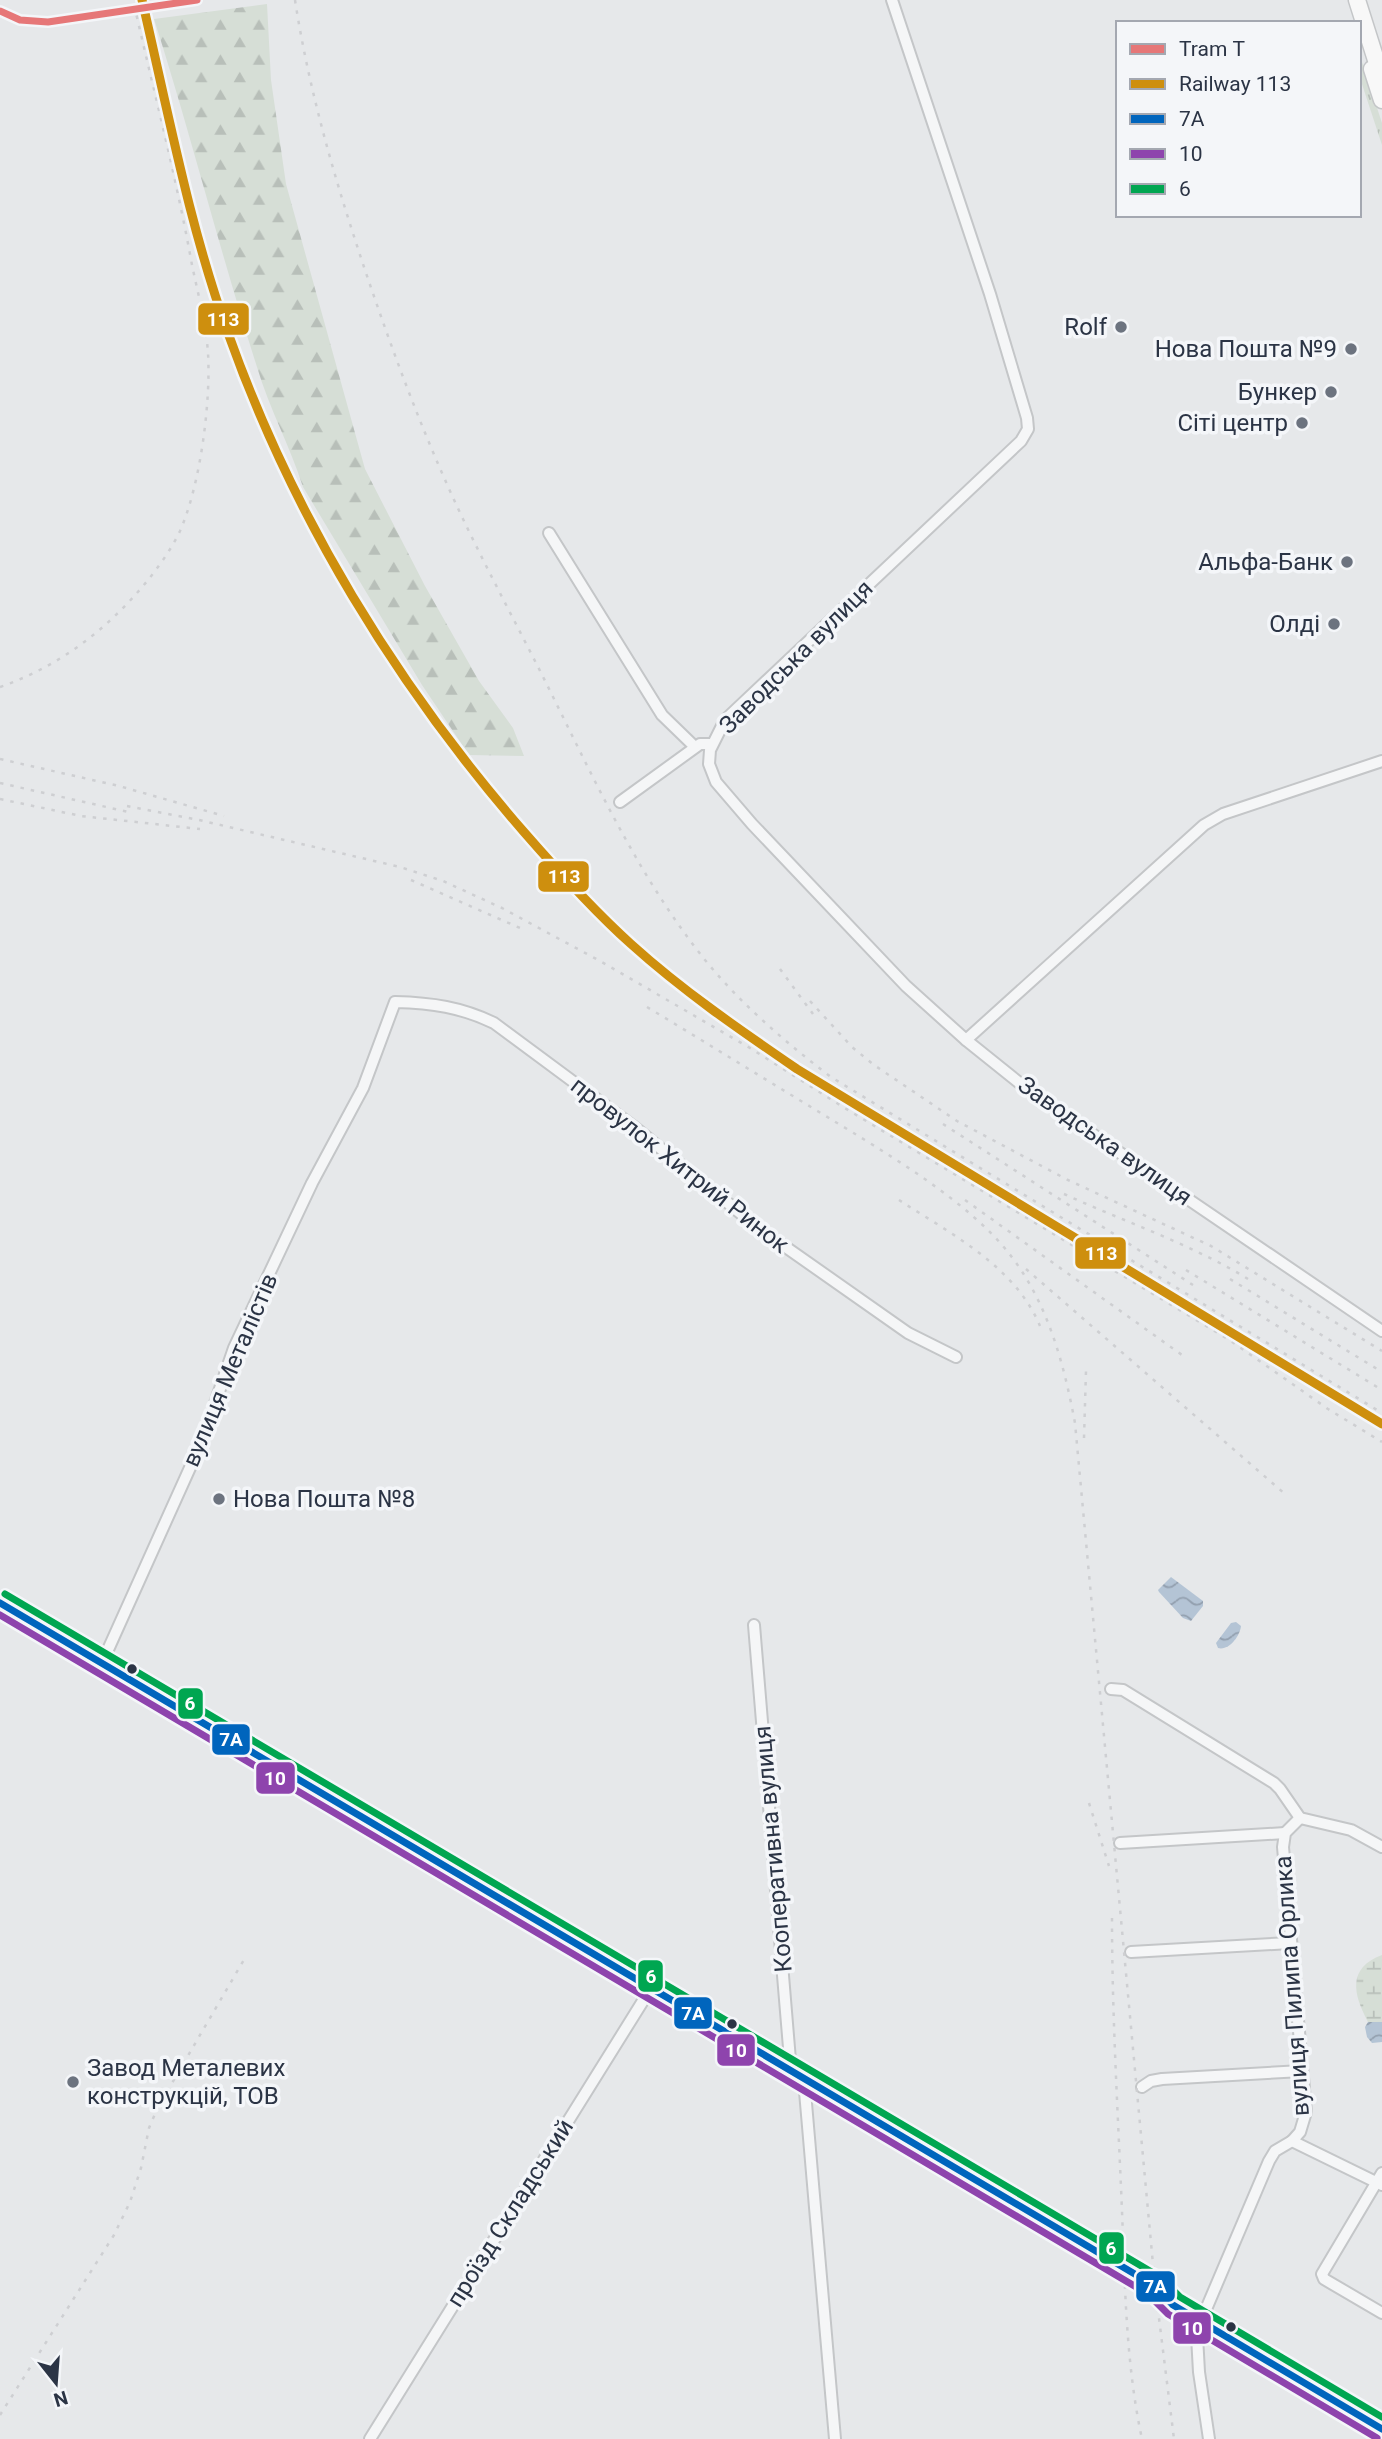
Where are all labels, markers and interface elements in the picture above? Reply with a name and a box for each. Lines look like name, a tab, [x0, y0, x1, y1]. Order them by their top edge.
legend	[1116, 21, 1361, 217]
text: Tram Т	[1179, 37, 1246, 61]
text: Railway 113	[1179, 72, 1291, 96]
text: 7А	[1179, 107, 1205, 131]
text: 10	[1179, 142, 1203, 166]
text: 6	[1179, 177, 1191, 201]
line badge: 113	[197, 302, 250, 336]
text: 113	[207, 308, 239, 331]
place label: Rolf	[1064, 313, 1108, 341]
marker: Rolf	[1113, 319, 1129, 335]
place label: Нова Пошта №9	[1155, 335, 1337, 363]
marker: Нова Пошта №9	[1343, 341, 1359, 357]
place label: Бункер	[1238, 378, 1317, 406]
marker: Бункер	[1323, 384, 1339, 400]
place label: Сіті центр	[1177, 409, 1288, 437]
marker: Сіті центр	[1294, 415, 1310, 431]
place label: Альфа-Банк	[1198, 548, 1333, 576]
marker: Альфа-Банк	[1339, 554, 1355, 570]
street label: Заводська вулиця	[713, 574, 879, 740]
place label: Олді	[1269, 610, 1320, 638]
marker: Олді	[1326, 616, 1342, 632]
line badge: 113	[537, 860, 590, 893]
text: 113	[548, 865, 580, 888]
street label: провулок Хитрий Ринок	[565, 1071, 795, 1259]
street label: Заводська вулиця	[1013, 1071, 1197, 1211]
line badge: 113	[1074, 1236, 1127, 1270]
text: 113	[1085, 1242, 1117, 1265]
street label: вулиця Металістів	[177, 1269, 283, 1471]
place label: Нова Пошта №8	[233, 1485, 415, 1513]
marker: Нова Пошта №8	[211, 1491, 227, 1507]
unlabelled marker	[125, 1662, 139, 1676]
line badge: 6	[177, 1687, 204, 1720]
text: 6	[185, 1692, 196, 1715]
line badge: 7А	[211, 1723, 251, 1756]
street label: Кооперативна вулиця	[748, 1725, 798, 1973]
text: 7А	[219, 1728, 243, 1751]
line badge: 10	[255, 1761, 296, 1795]
text: 10	[264, 1767, 286, 1790]
street label: вулиця Пилипа Орлика	[1269, 1855, 1315, 2117]
line badge: 6	[637, 1959, 664, 1993]
text: 6	[646, 1965, 657, 1988]
line badge: 7А	[673, 1996, 713, 2030]
text: 7А	[681, 2002, 705, 2025]
unlabelled marker	[725, 2017, 739, 2031]
line badge: 10	[716, 2033, 756, 2067]
text: 10	[725, 2039, 747, 2062]
place label: Завод Металевих конструкцій, ТОВ	[87, 2054, 285, 2110]
marker: Завод Металевих конструкцій, ТОВ	[65, 2074, 81, 2090]
street label: проїзд Складський	[441, 2114, 579, 2312]
line badge: 6	[1098, 2231, 1125, 2265]
text: 6	[1106, 2237, 1117, 2260]
line badge: 7А	[1135, 2270, 1176, 2303]
text: 7А	[1143, 2275, 1167, 2298]
line badge: 10	[1172, 2311, 1212, 2345]
text: 10	[1181, 2317, 1203, 2340]
unlabelled marker	[1224, 2320, 1238, 2334]
north arrow	[21, 2348, 91, 2418]
text: N	[51, 2386, 71, 2412]

